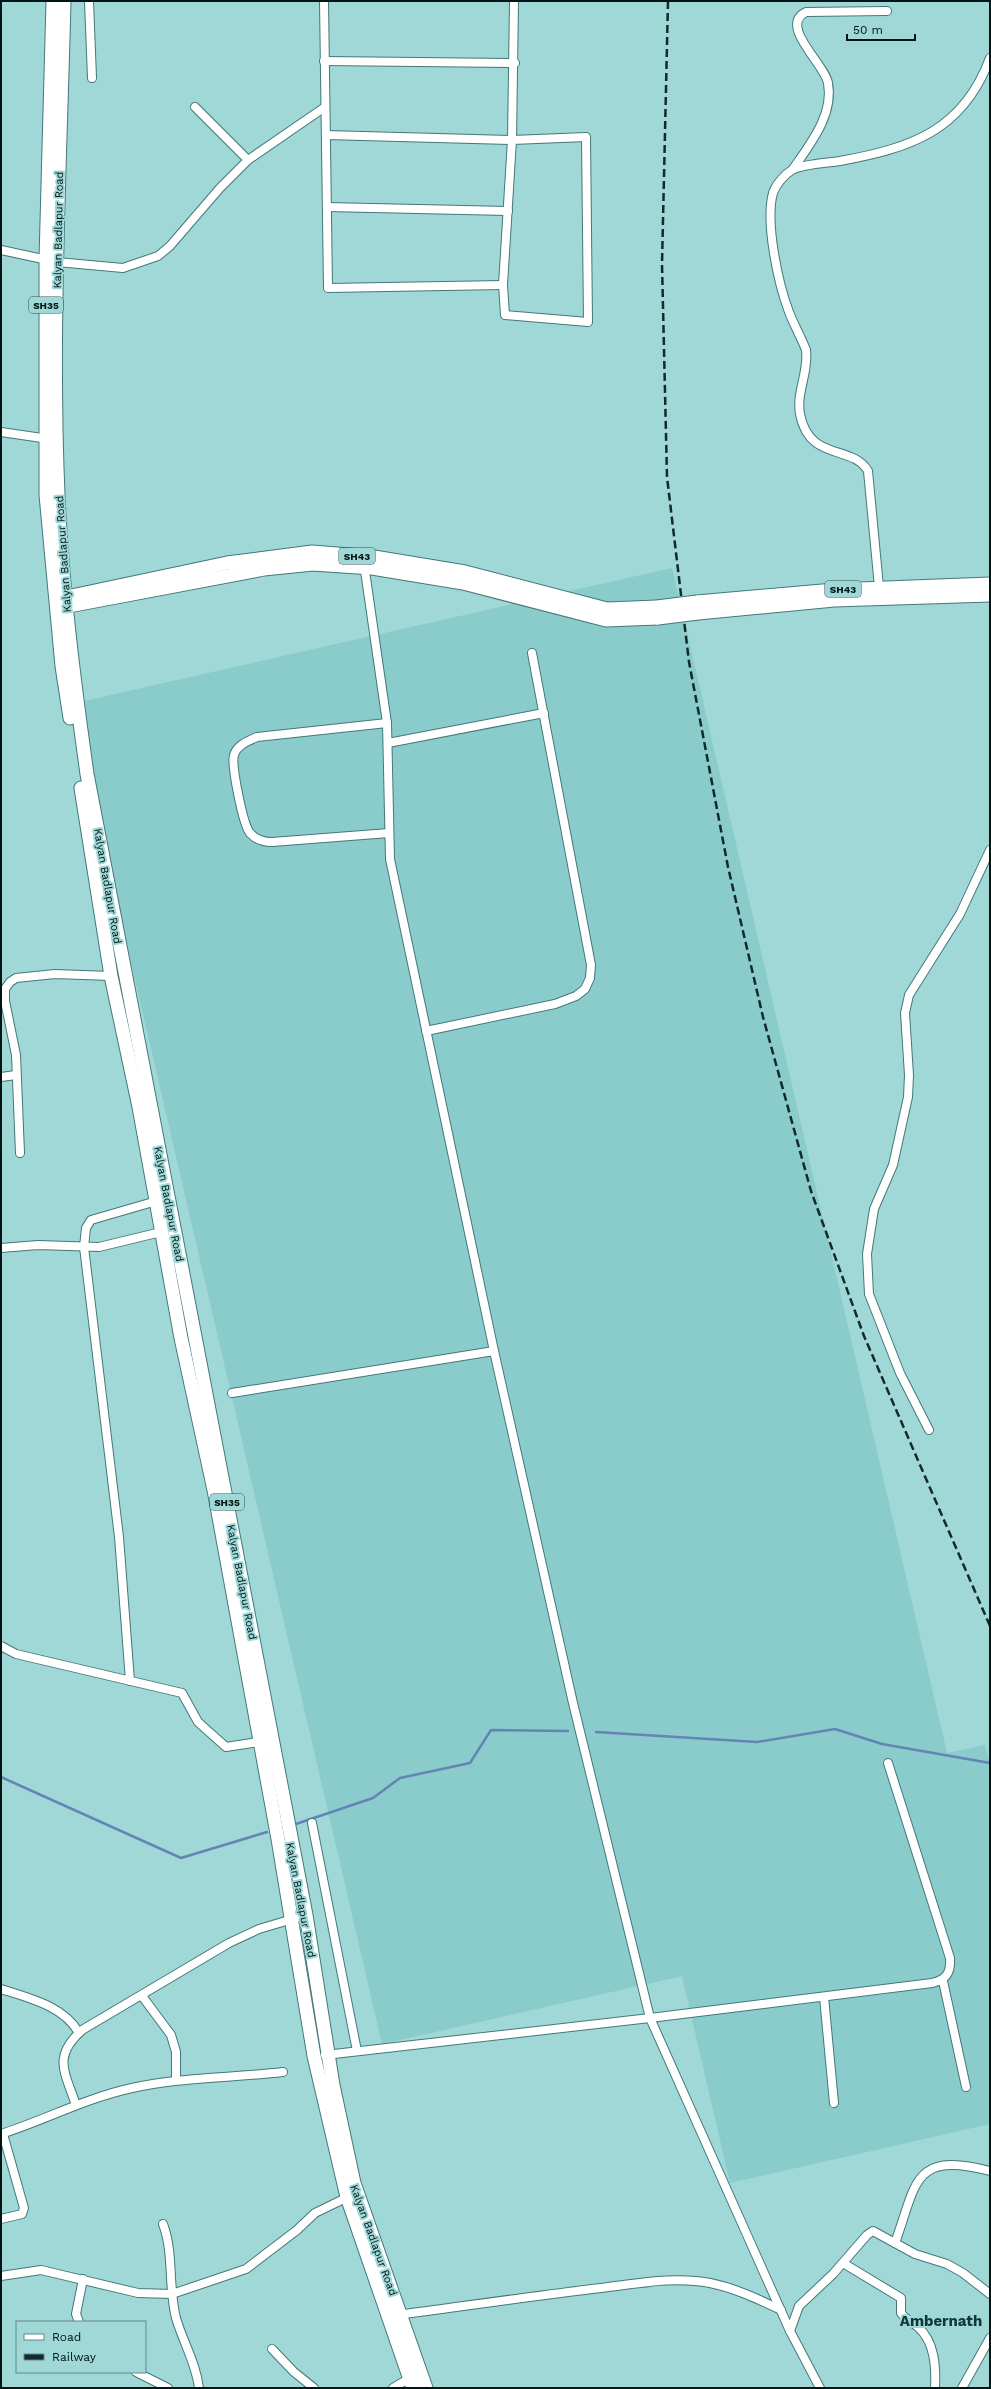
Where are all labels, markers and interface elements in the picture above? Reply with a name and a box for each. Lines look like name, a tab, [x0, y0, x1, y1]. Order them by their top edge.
scale bar	[847, 16, 915, 42]
text: 50 m	[853, 23, 883, 37]
street label: Kalyan Badlapur Road	[51, 171, 66, 289]
road number: SH35	[29, 297, 63, 313]
street label: Kalyan Badlapur Road	[53, 495, 74, 613]
road number: SH43	[339, 548, 375, 564]
road number: SH43	[825, 581, 861, 597]
street label: Kalyan Badlapur Road	[91, 827, 124, 945]
street label: Kalyan Badlapur Road	[151, 1145, 186, 1263]
road number: SH35	[210, 1494, 244, 1510]
street label: Kalyan Badlapur Road	[224, 1523, 259, 1641]
street label: Kalyan Badlapur Road	[283, 1841, 318, 1959]
street label: Kalyan Badlapur Road	[347, 2183, 400, 2297]
district label: Ambernath	[900, 2312, 982, 2330]
legend	[16, 2321, 146, 2373]
text: Road	[52, 2330, 81, 2344]
text: Railway	[52, 2350, 97, 2364]

